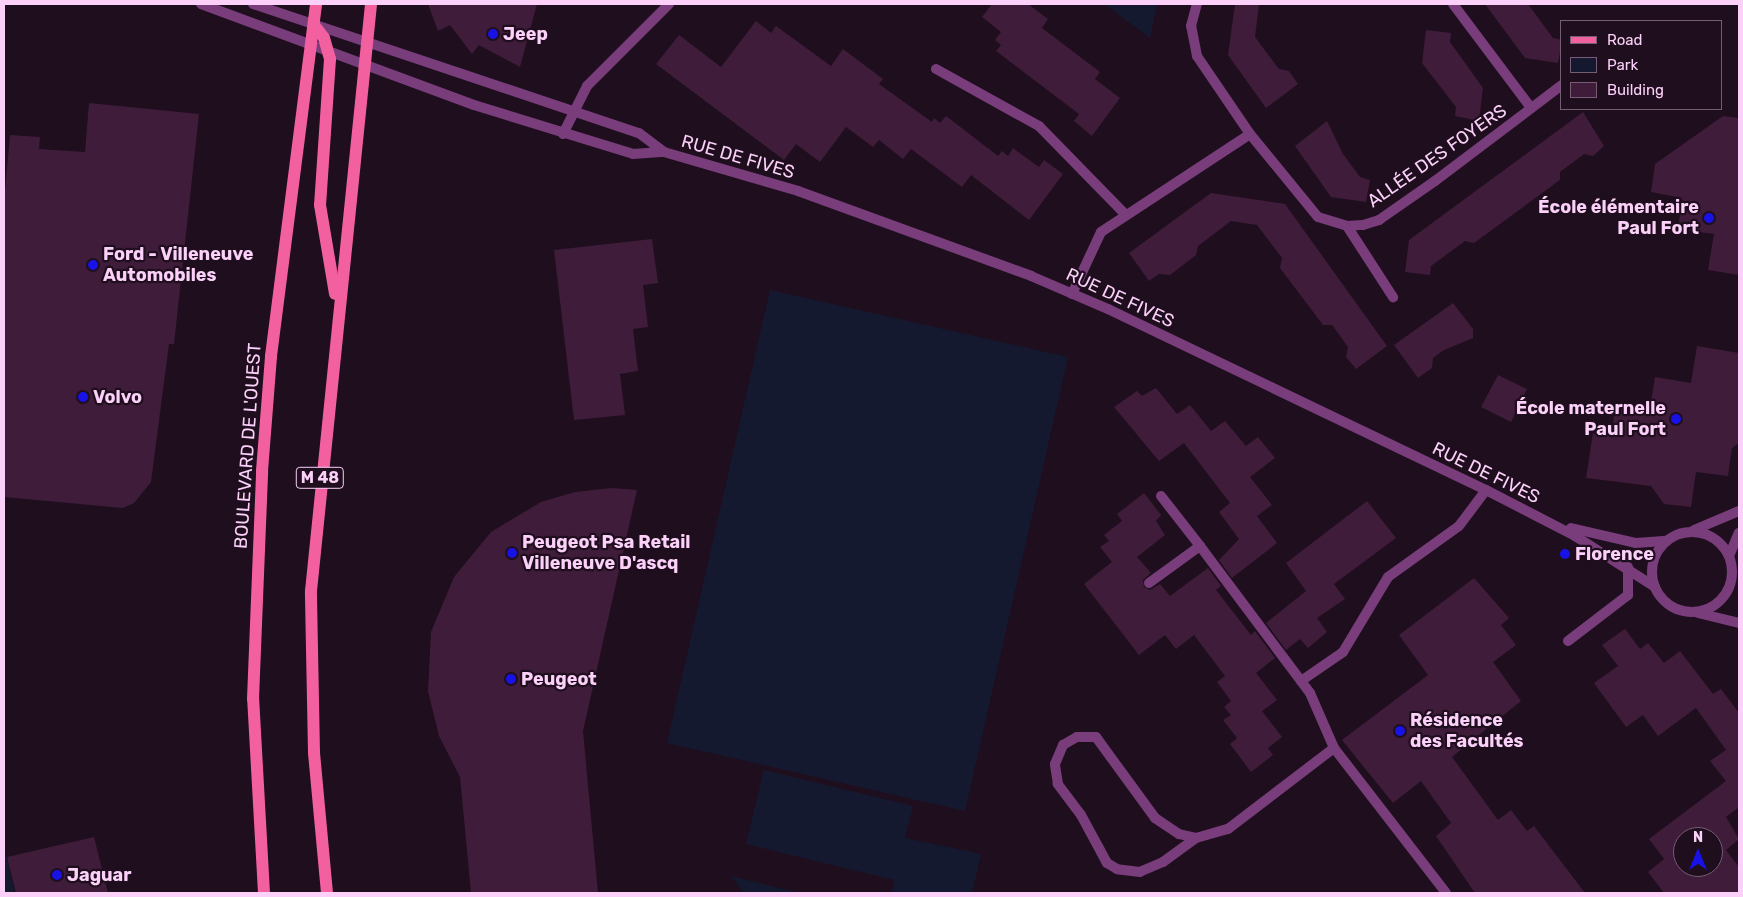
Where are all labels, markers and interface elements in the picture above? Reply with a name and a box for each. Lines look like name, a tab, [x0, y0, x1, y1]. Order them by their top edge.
legend	[1560, 20, 1723, 110]
place label: Jeep	[503, 23, 548, 45]
marker: Jeep	[487, 28, 499, 40]
text: Road	[1607, 31, 1643, 49]
text: Park	[1607, 56, 1638, 74]
text: Building	[1607, 81, 1664, 99]
street label: ALLÉE DES FOYERS	[1363, 100, 1511, 212]
street label: RUE DE FIVES	[679, 131, 797, 183]
place label: École élémentaire Paul Fort	[1538, 197, 1699, 240]
marker: École élémentaire Paul Fort	[1703, 212, 1715, 224]
place label: Ford - Villeneuve Automobiles	[103, 244, 254, 286]
marker: Ford - Villeneuve Automobiles	[87, 259, 99, 271]
street label: RUE DE FIVES	[1063, 264, 1177, 332]
street label: BOULEVARD DE L'OUEST	[230, 342, 266, 550]
place label: Volvo	[93, 386, 142, 408]
marker: Volvo	[77, 391, 89, 403]
place label: École maternelle Paul Fort	[1516, 398, 1666, 440]
marker: École maternelle Paul Fort	[1670, 413, 1682, 425]
street label: RUE DE FIVES	[1429, 438, 1543, 508]
road number: M 48	[295, 464, 345, 492]
place label: Peugeot Psa Retail Villeneuve D'ascq	[522, 532, 690, 574]
place label: Florence	[1575, 543, 1654, 565]
marker: Peugeot Psa Retail Villeneuve D'ascq	[506, 547, 518, 559]
marker: Florence	[1559, 548, 1571, 560]
place label: Peugeot	[521, 668, 597, 690]
marker: Peugeot	[505, 673, 517, 685]
place label: Résidence des Facultés	[1410, 710, 1524, 752]
marker: Résidence des Facultés	[1394, 725, 1406, 737]
north arrow	[1673, 827, 1723, 877]
text: N	[1693, 829, 1703, 846]
place label: Jaguar	[67, 864, 131, 886]
marker: Jaguar	[51, 869, 63, 881]

